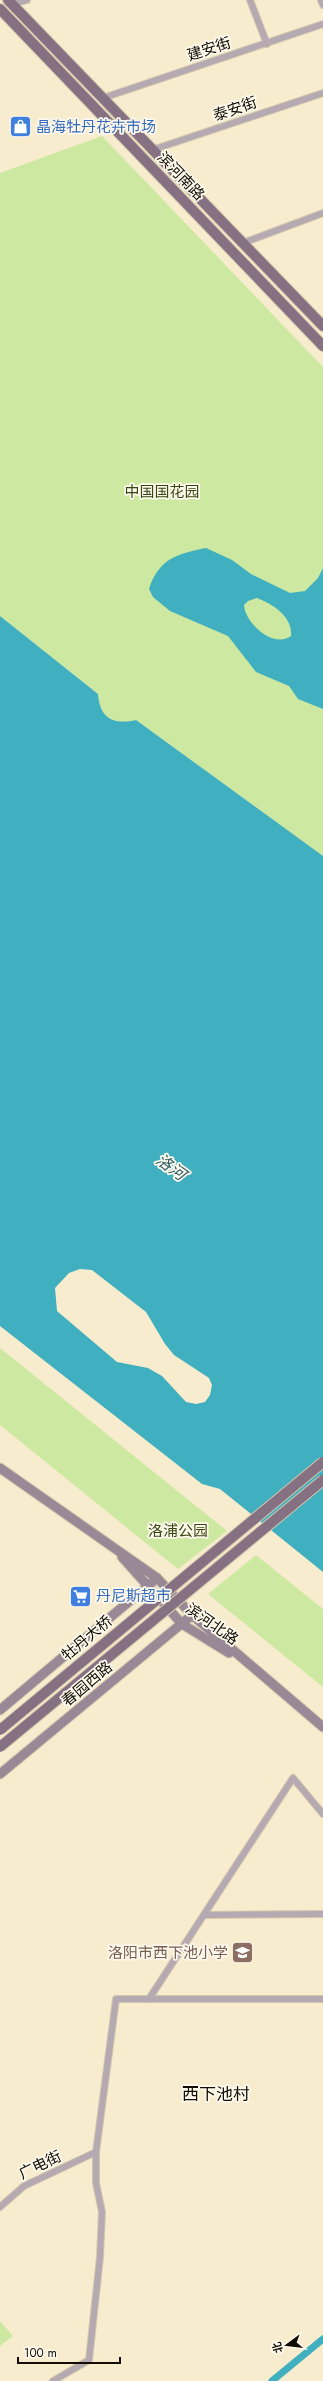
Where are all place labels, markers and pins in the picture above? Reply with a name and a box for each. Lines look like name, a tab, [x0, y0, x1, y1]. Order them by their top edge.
shop icon: 晶海牡丹花卉市场	[7, 114, 33, 140]
place label: 晶海牡丹花卉市场	[36, 116, 156, 138]
supermarket icon: 丹尼斯超市	[68, 1583, 94, 1609]
place label: 丹尼斯超市	[96, 1585, 171, 1607]
school or university icon: 洛阳市西下池小学	[230, 1940, 256, 1966]
place label: 洛阳市西下池小学	[108, 1942, 228, 1964]

